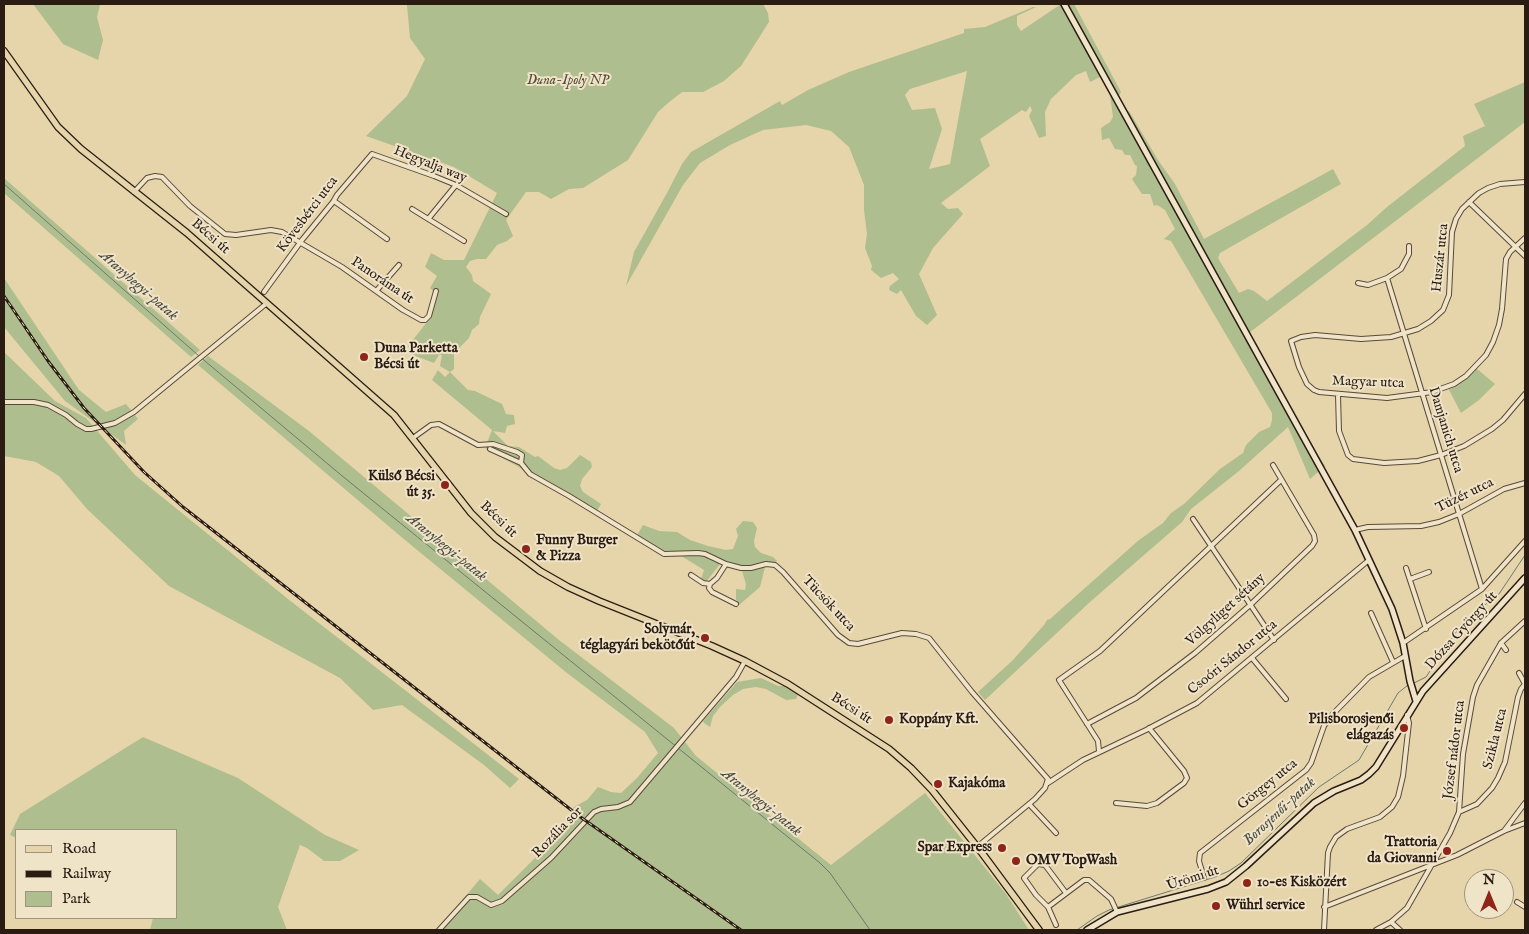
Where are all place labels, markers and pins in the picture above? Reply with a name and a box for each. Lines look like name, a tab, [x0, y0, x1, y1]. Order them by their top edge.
place label: Duna Parketta Bécsi út	[374, 341, 458, 374]
marker: Duna Parketta Bécsi út	[358, 351, 370, 363]
place label: Külső Bécsi út 35.	[368, 469, 435, 502]
marker: Külső Bécsi út 35.	[439, 479, 451, 491]
place label: Funny Burger & Pizza	[536, 533, 618, 566]
marker: Funny Burger & Pizza	[520, 543, 532, 555]
place label: Solymár, téglagyári bekötőút	[580, 622, 695, 654]
marker: Solymár, téglagyári bekötőút	[699, 632, 711, 644]
place label: Koppány Kft.	[899, 712, 978, 728]
place label: Pilisborosjenői elágazás	[1309, 712, 1394, 744]
marker: Koppány Kft.	[883, 714, 895, 726]
marker: Pilisborosjenői elágazás	[1398, 722, 1410, 734]
place label: Kajakóma	[948, 776, 1005, 792]
marker: Kajakóma	[932, 778, 944, 790]
place label: Trattoria da Giovanni	[1367, 835, 1437, 868]
place label: Spar Express	[918, 840, 992, 856]
marker: Spar Express	[996, 842, 1008, 854]
marker: Trattoria da Giovanni	[1441, 845, 1453, 857]
place label: OMV TopWash	[1026, 853, 1117, 869]
marker: OMV TopWash	[1010, 855, 1022, 867]
place label: 10-es Kisközért	[1257, 875, 1346, 891]
marker: 10-es Kisközért	[1241, 877, 1253, 889]
place label: Wührl service	[1226, 898, 1305, 914]
marker: Wührl service	[1210, 900, 1222, 912]

